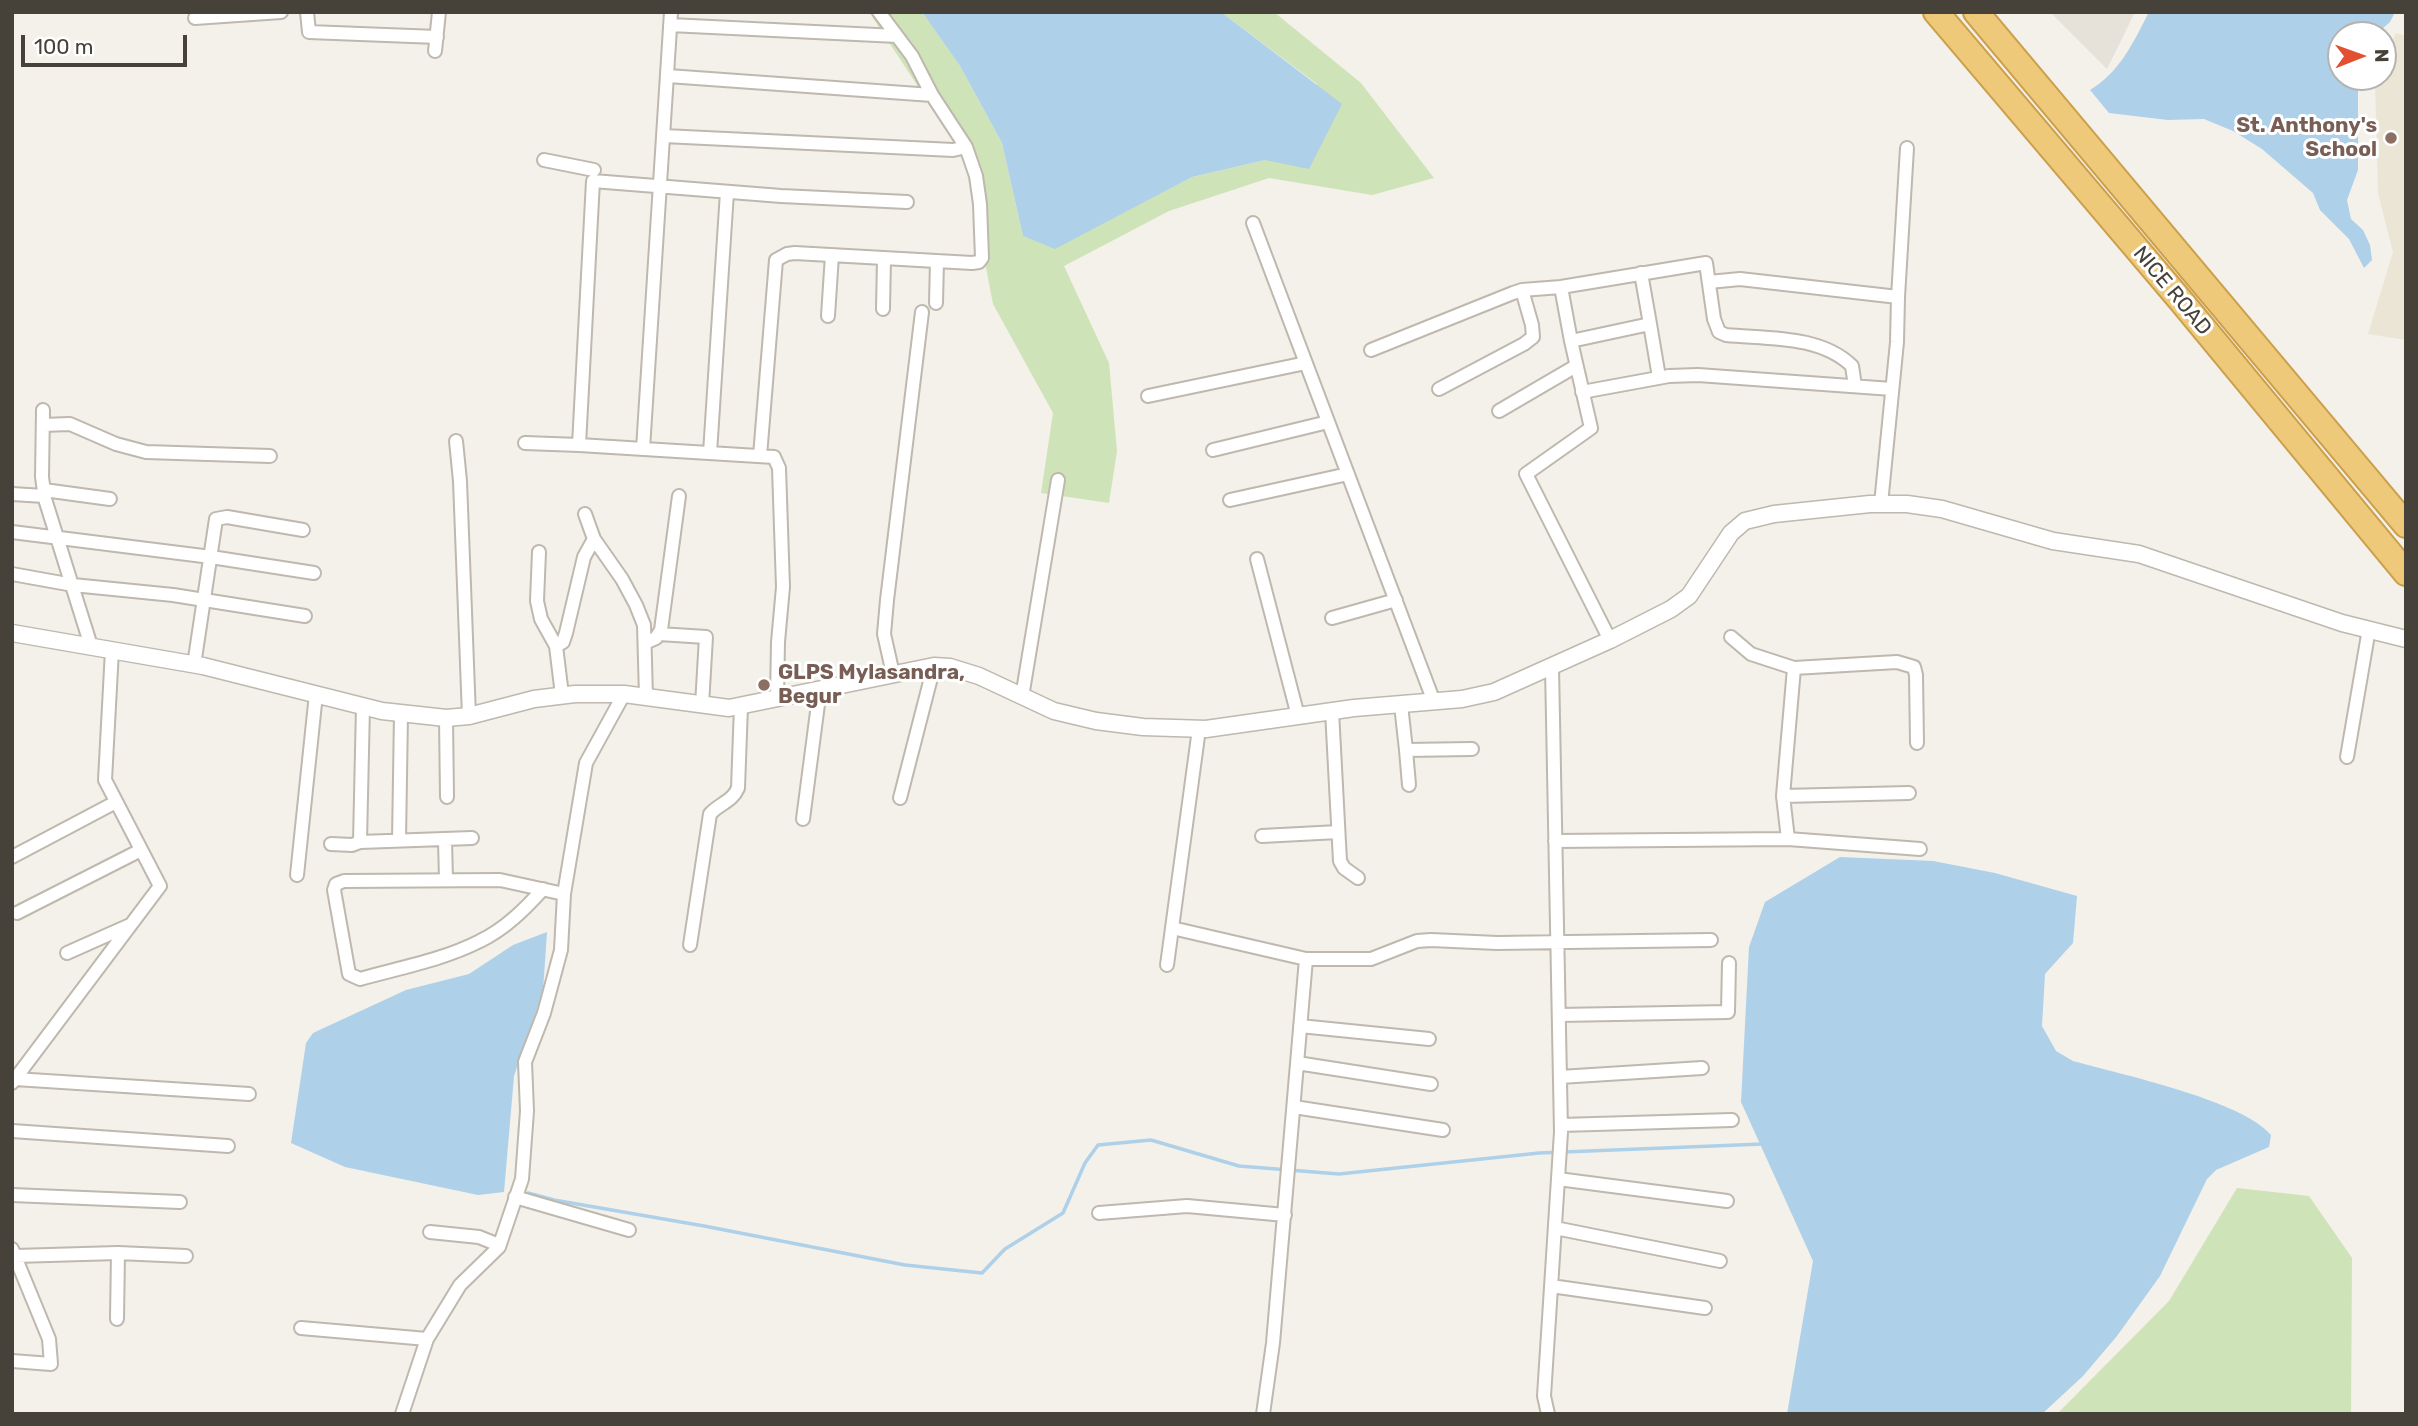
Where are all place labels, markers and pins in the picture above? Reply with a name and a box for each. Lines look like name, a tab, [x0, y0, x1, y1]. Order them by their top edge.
place label: St. Anthony's School	[2236, 113, 2377, 163]
marker: St. Anthony's School	[2383, 130, 2399, 146]
place label: GLPS Mylasandra, Begur	[778, 660, 965, 710]
marker: GLPS Mylasandra, Begur	[756, 677, 772, 693]

